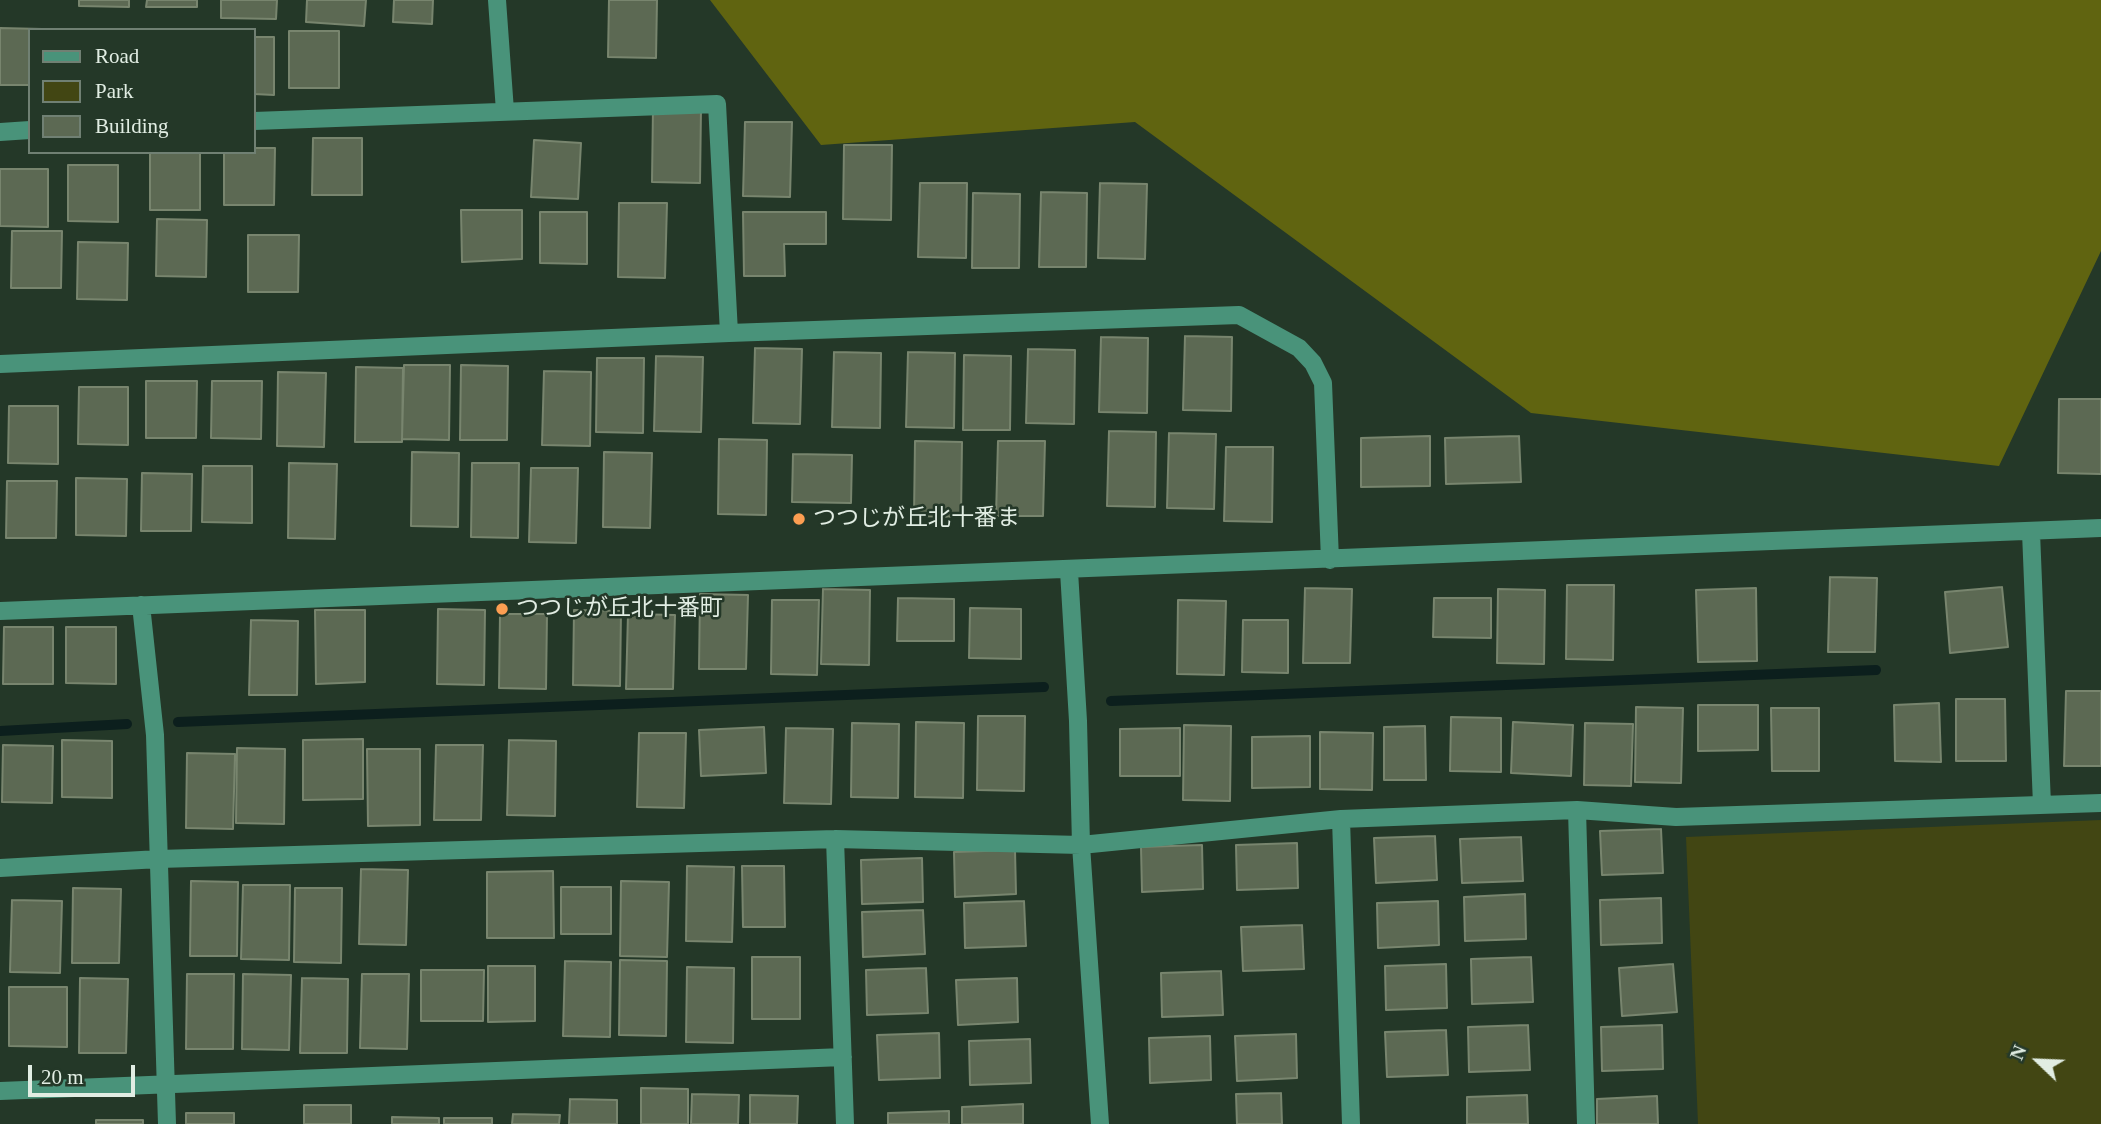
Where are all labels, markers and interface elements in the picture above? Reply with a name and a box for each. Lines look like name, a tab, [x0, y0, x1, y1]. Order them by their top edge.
legend	[28, 28, 256, 154]
text: Road	[95, 44, 139, 68]
text: Park	[95, 79, 134, 103]
text: Building	[95, 114, 169, 138]
place label: つつじが丘北十番ま	[813, 505, 1020, 533]
marker: つつじが丘北十番ま	[791, 511, 807, 527]
place label: つつじが丘北十番町	[516, 595, 723, 623]
marker: つつじが丘北十番町	[494, 601, 510, 617]
north arrow	[2003, 1026, 2073, 1096]
text: N	[2006, 1042, 2031, 1063]
scale bar	[32, 1050, 138, 1094]
text: 20 m	[41, 1065, 84, 1089]

